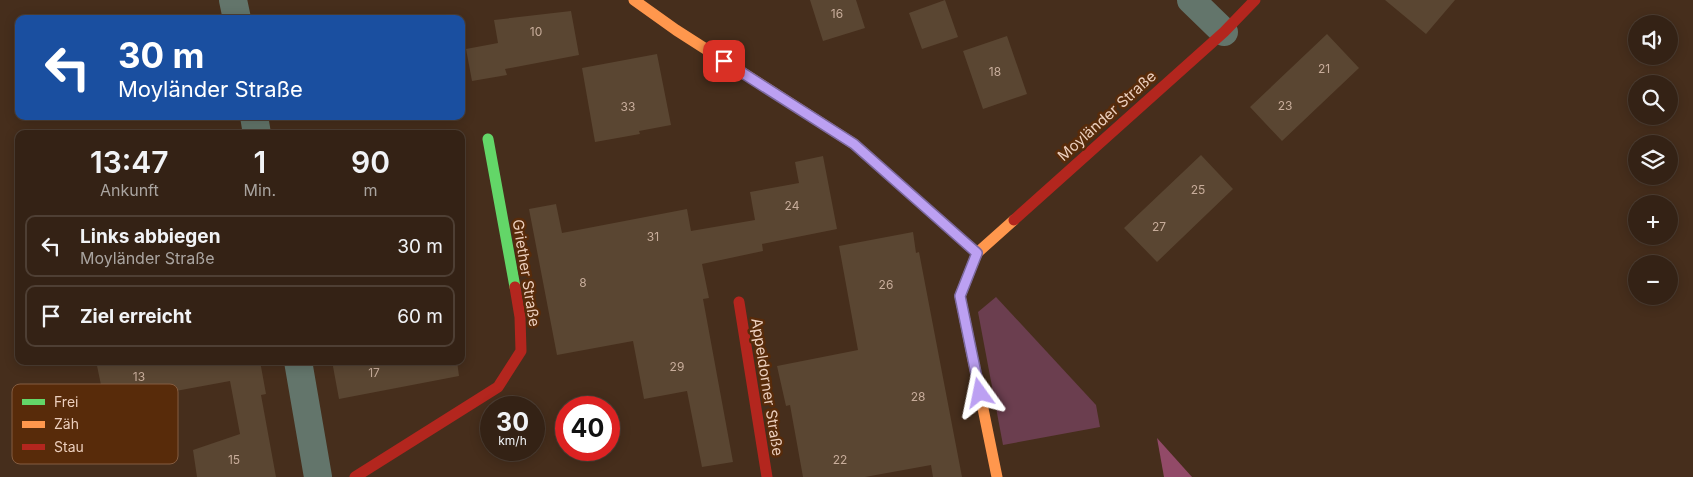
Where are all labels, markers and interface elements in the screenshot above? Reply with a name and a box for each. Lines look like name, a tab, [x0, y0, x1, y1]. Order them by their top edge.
house number: 16	[831, 6, 843, 21]
map controls	[1628, 15, 1678, 305]
button: sound	[1628, 15, 1678, 65]
house number: 10	[530, 24, 542, 39]
text: 30 m	[118, 34, 204, 76]
icon: left	[35, 35, 100, 100]
pin	[703, 40, 745, 82]
icon: arrive	[710, 47, 738, 75]
house number: 21	[1318, 61, 1330, 76]
house number: 18	[989, 64, 1001, 79]
street label: Moyländer Straße	[1053, 66, 1160, 165]
button: search	[1628, 75, 1678, 125]
text: Moyländer Straße	[118, 76, 303, 102]
house number: 23	[1278, 98, 1292, 113]
house number: 33	[621, 99, 635, 114]
button: layers	[1628, 135, 1678, 185]
text: 13:47	[90, 144, 169, 180]
text: 1	[253, 144, 266, 180]
text: 90	[351, 144, 390, 180]
text: Ankunft	[100, 180, 159, 200]
text: Min.	[244, 180, 276, 200]
text: m	[363, 180, 378, 200]
house number: 25	[1191, 182, 1205, 197]
button: +	[1628, 195, 1678, 245]
house number: 24	[785, 198, 800, 213]
street label: Griether Straße	[509, 218, 544, 328]
house number: 27	[1152, 219, 1166, 234]
text: Links abbiegen	[80, 225, 221, 248]
house number: 31	[647, 229, 659, 244]
icon: left	[37, 232, 65, 260]
text: 30 m	[397, 235, 443, 258]
text: Moyländer Straße	[80, 248, 214, 268]
button: −	[1628, 255, 1678, 305]
house number: 8	[579, 275, 587, 290]
house number: 26	[879, 277, 893, 292]
icon: arrive	[37, 302, 65, 330]
text: Ziel erreicht	[80, 305, 192, 328]
text: 60 m	[397, 305, 443, 328]
street label: Appeldorner Straße	[747, 317, 788, 457]
house number: 29	[670, 359, 684, 374]
house number: 17	[368, 365, 380, 380]
position arrow	[953, 366, 1005, 418]
house number: 13	[133, 369, 145, 384]
legend	[12, 384, 178, 464]
house number: 28	[911, 389, 925, 404]
text: Frei	[54, 393, 78, 410]
speed limit sign: 40	[555, 396, 620, 461]
text: 30	[496, 407, 529, 437]
text: Zäh	[54, 415, 79, 432]
text: km/h	[498, 433, 527, 448]
text: Stau	[54, 438, 84, 455]
house number: 15	[228, 452, 240, 467]
house number: 22	[833, 452, 847, 467]

